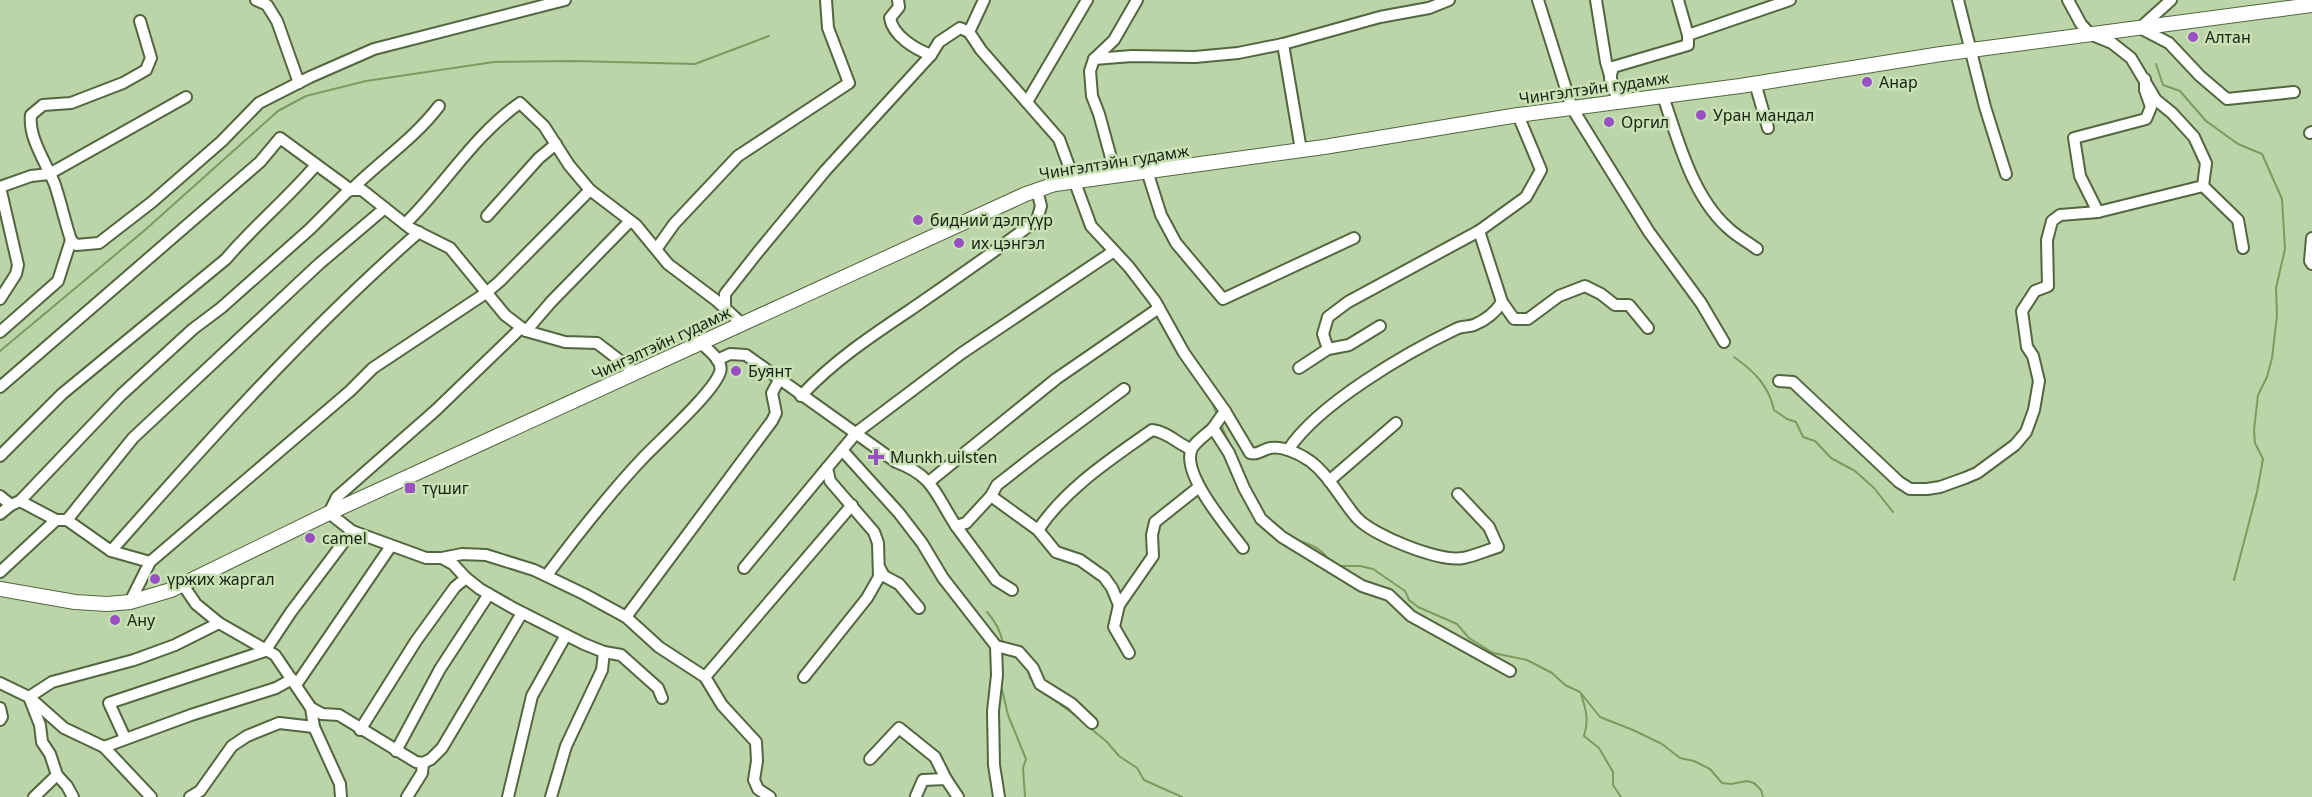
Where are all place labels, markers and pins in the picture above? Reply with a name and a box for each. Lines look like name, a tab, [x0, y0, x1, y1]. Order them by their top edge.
place label: Алтан	[2205, 26, 2251, 48]
marker: Алтан	[2186, 30, 2200, 44]
place label: Анар	[1879, 71, 1918, 93]
marker: Анар	[1860, 75, 1874, 89]
place label: Уран мандал	[1713, 104, 1814, 126]
marker: Уран мандал	[1694, 108, 1708, 122]
place label: Оргил	[1621, 111, 1669, 133]
marker: Оргил	[1602, 115, 1616, 129]
place label: бидний дэлгүүр	[930, 209, 1053, 231]
marker: бидний дэлгүүр	[911, 213, 925, 227]
place label: их цэнгэл	[971, 232, 1045, 254]
marker: их цэнгэл	[952, 236, 966, 250]
place label: Буянт	[748, 360, 792, 382]
marker: Буянт	[729, 364, 743, 378]
place label: Munkh uilsten	[890, 446, 997, 468]
marker: Munkh uilsten	[867, 448, 885, 466]
place label: түшиг	[422, 477, 469, 499]
marker: түшиг	[403, 481, 417, 495]
place label: camel	[322, 527, 367, 549]
marker: camel	[303, 531, 317, 545]
place label: үржих жаргал	[167, 568, 275, 590]
marker: үржих жаргал	[148, 572, 162, 586]
place label: Ану	[127, 609, 156, 631]
marker: Ану	[108, 613, 122, 627]

